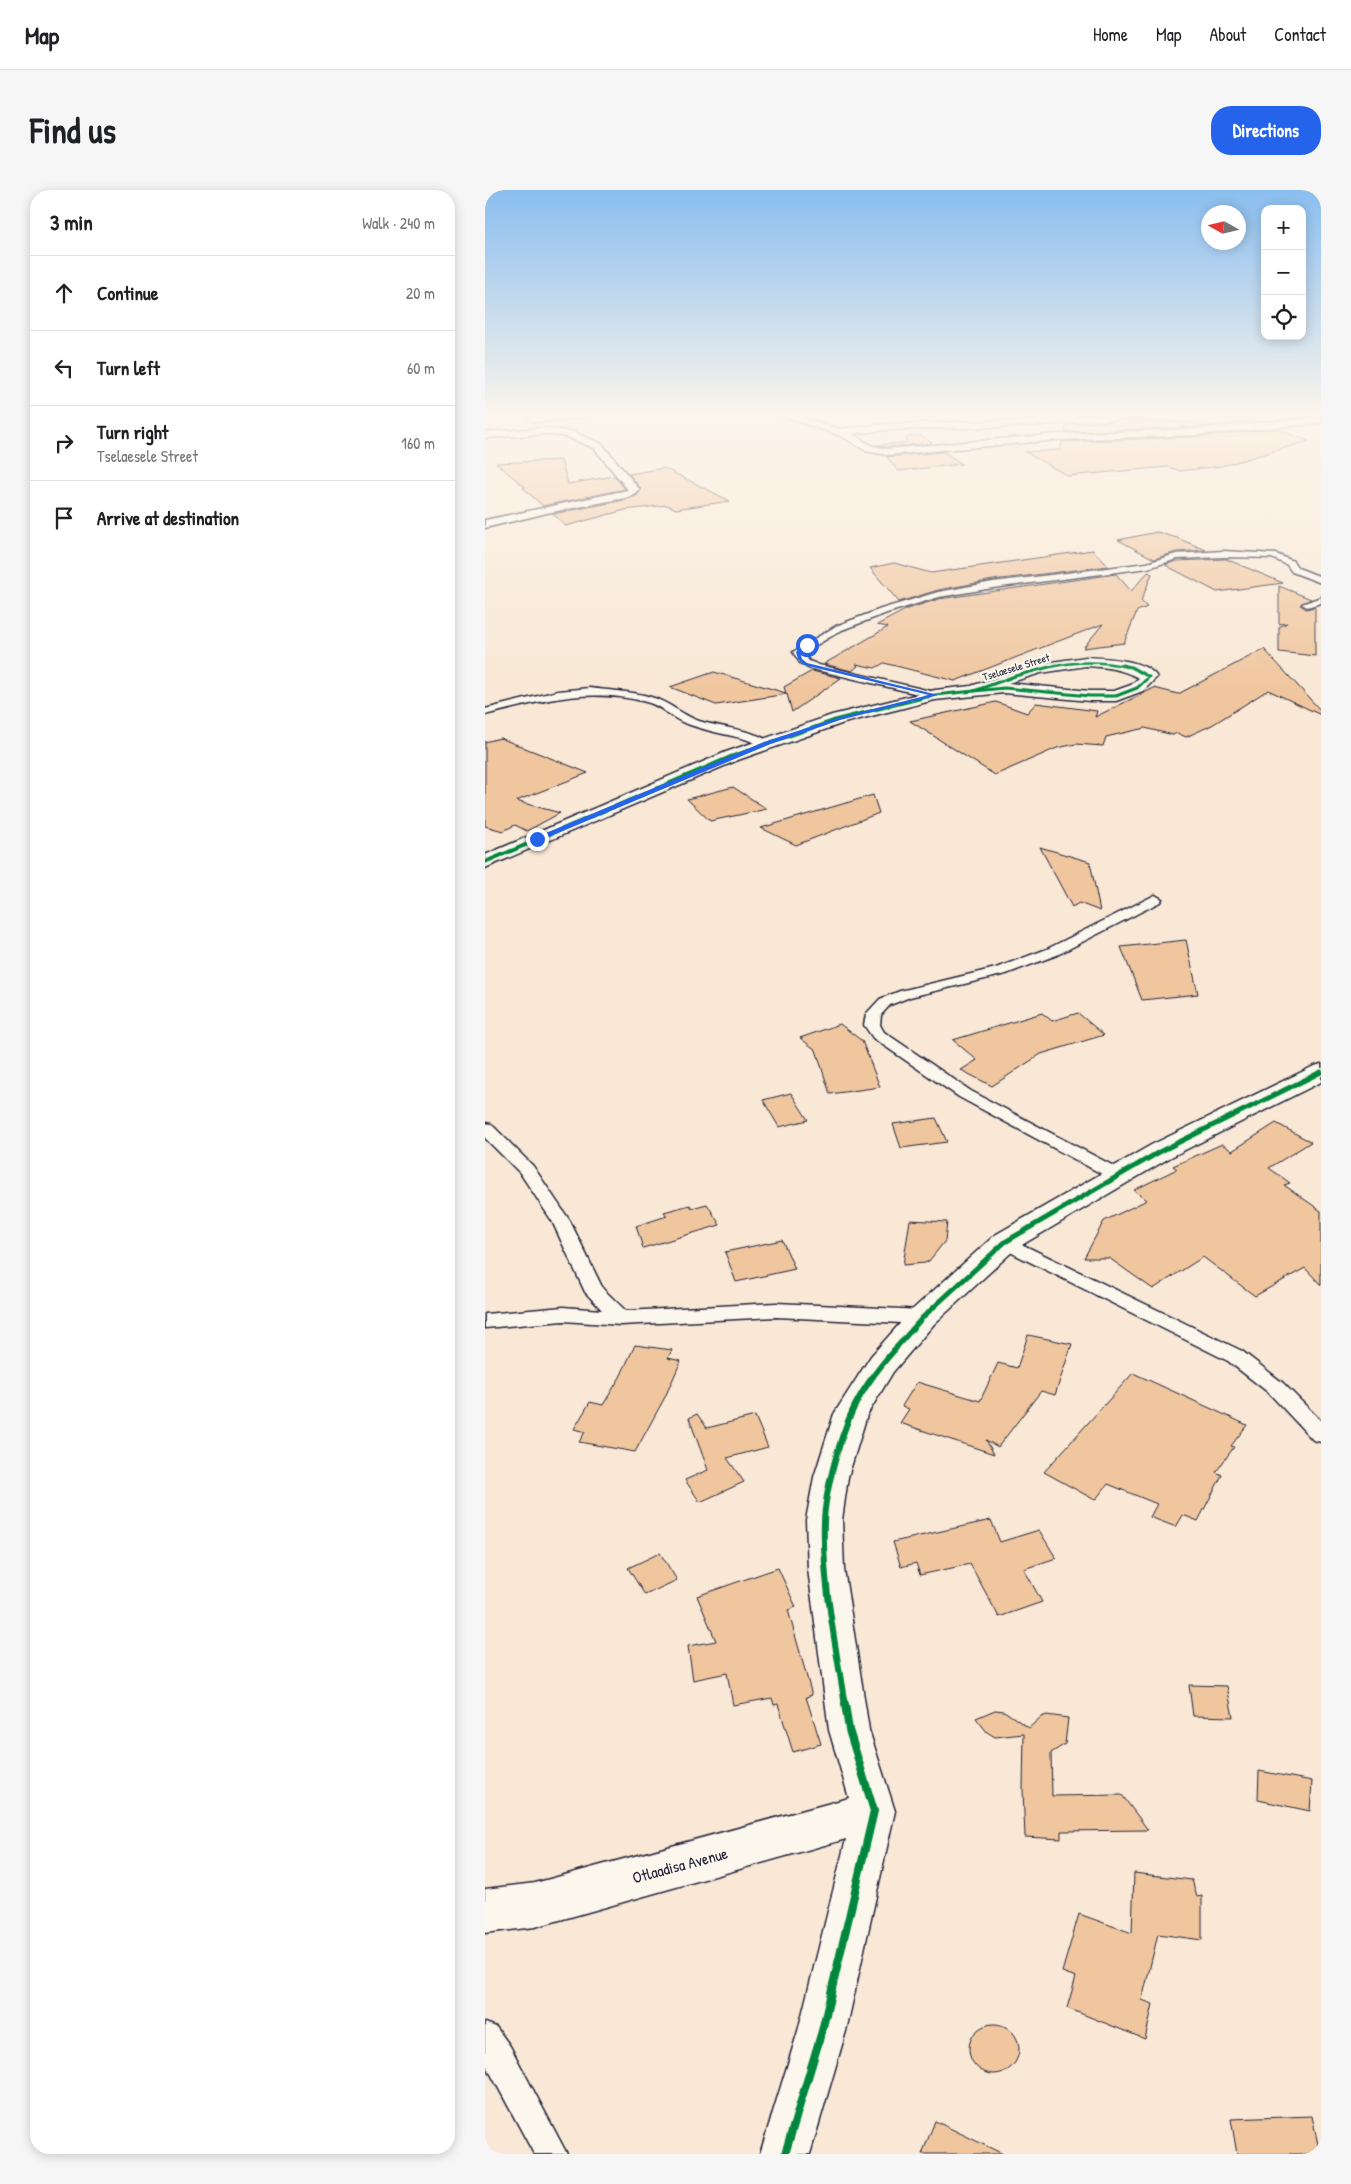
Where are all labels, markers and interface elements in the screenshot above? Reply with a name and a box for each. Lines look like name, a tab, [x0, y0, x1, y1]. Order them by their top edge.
text: Map	[25, 19, 59, 51]
text: Home	[1093, 22, 1128, 47]
text: Map	[1156, 22, 1181, 47]
text: About	[1209, 22, 1246, 47]
text: Contact	[1274, 22, 1326, 47]
button: Directions	[1211, 106, 1321, 155]
text: Find us	[30, 107, 116, 154]
north arrow	[1201, 205, 1246, 250]
map controls	[1261, 205, 1306, 340]
button: +	[1261, 205, 1306, 250]
text: 3 min	[50, 208, 93, 237]
text: Walk · 240 m	[362, 212, 435, 234]
button: −	[1261, 250, 1306, 295]
icon: ahead	[50, 279, 78, 307]
text: Continue	[97, 280, 158, 306]
text: 20 m	[406, 282, 435, 304]
button: locate	[1261, 295, 1306, 340]
icon: left	[50, 354, 78, 382]
text: Turn left	[97, 355, 160, 381]
text: 60 m	[407, 357, 435, 379]
text: Turn right	[97, 419, 168, 445]
icon: right	[50, 429, 78, 457]
text: 160 m	[401, 432, 435, 454]
text: Tselaesele Street	[97, 445, 198, 467]
icon: arrive	[50, 504, 78, 532]
text: Arrive at destination	[97, 505, 239, 531]
route start	[796, 634, 819, 657]
street label: Tselaesele Street	[981, 650, 1051, 684]
route end	[526, 828, 549, 851]
street label: Otlaadisa Avenue	[630, 1842, 731, 1888]

